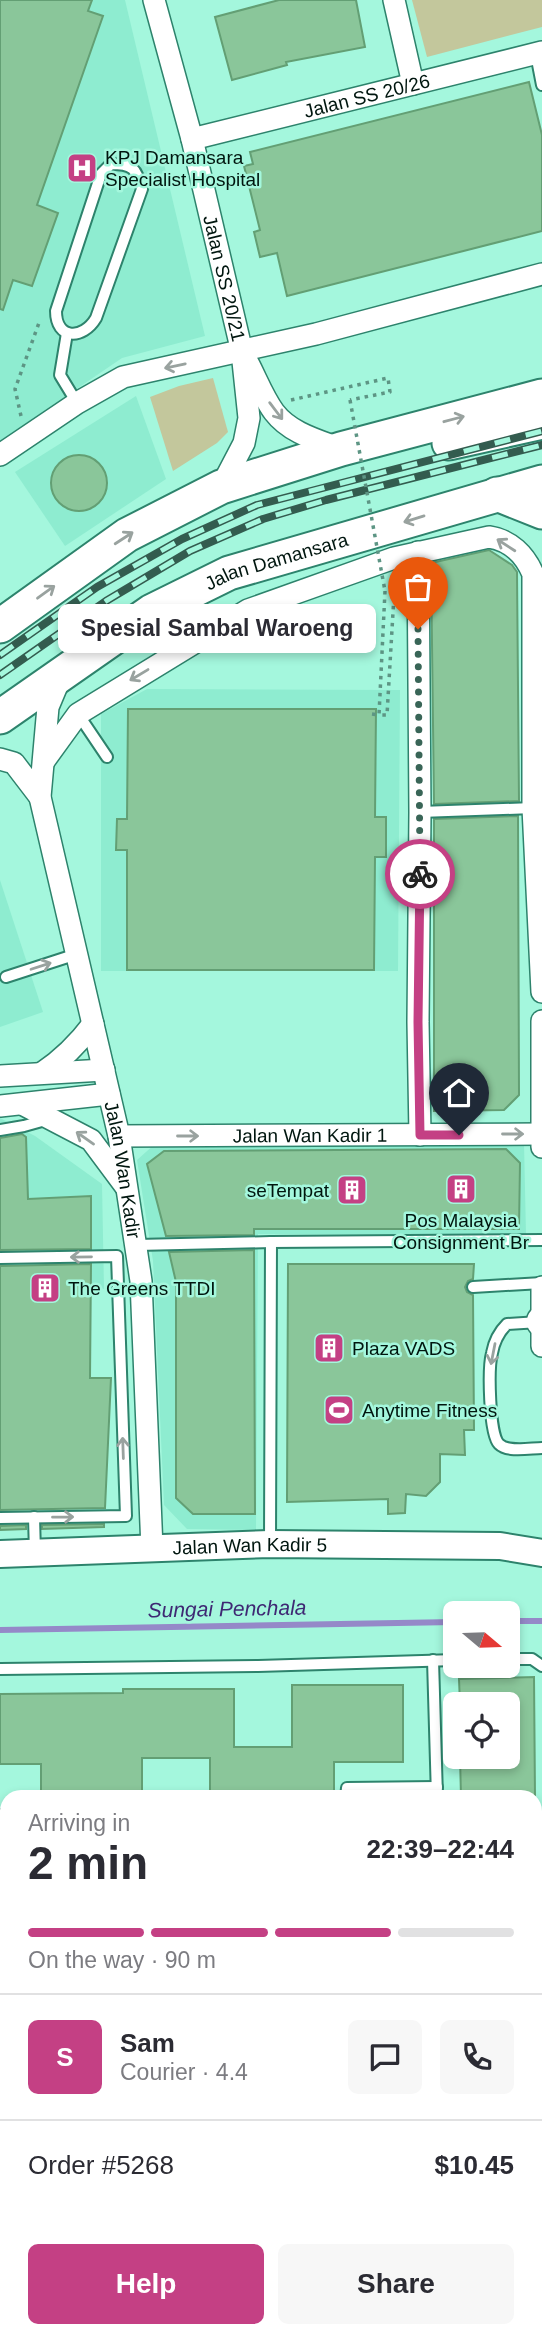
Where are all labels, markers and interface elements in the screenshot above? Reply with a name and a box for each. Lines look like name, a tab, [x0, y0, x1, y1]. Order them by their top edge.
street label: Jalan SS 20/26	[302, 70, 432, 122]
place label: KPJ Damansara Specialist Hospital	[105, 147, 260, 190]
hospital icon: KPJ Damansara Specialist Hospital	[65, 151, 99, 185]
street label: Jalan SS 20/21	[199, 213, 249, 343]
one-way arrow	[164, 360, 187, 373]
one-way arrow	[268, 401, 283, 419]
one-way arrow	[442, 412, 465, 425]
one-way arrow	[403, 514, 425, 527]
street label: Jalan Damansara	[202, 529, 351, 594]
one-way arrow	[113, 530, 133, 544]
one-way arrow	[497, 537, 516, 552]
pin	[388, 557, 448, 629]
icon: bag	[399, 568, 437, 606]
one-way arrow	[36, 585, 55, 599]
callout: Spesial Sambal Waroeng	[58, 604, 376, 654]
text: Spesial Sambal Waroeng	[81, 615, 353, 641]
one-way arrow	[129, 669, 149, 683]
courier	[385, 839, 455, 909]
icon: bike	[401, 855, 439, 893]
one-way arrow	[30, 958, 52, 971]
pin	[429, 1063, 489, 1135]
icon: home	[440, 1074, 478, 1112]
street label: Jalan Wan Kadir	[100, 1099, 144, 1241]
street label: Jalan Wan Kadir 1	[233, 1125, 387, 1146]
one-way arrow	[501, 1128, 524, 1141]
one-way arrow	[176, 1129, 199, 1143]
one-way arrow	[76, 1131, 95, 1145]
building icon: Pos Malaysia Consignment Br	[444, 1172, 478, 1206]
building icon: seTempat	[335, 1173, 369, 1207]
place label: seTempat	[247, 1180, 330, 1201]
place label: Pos Malaysia Consignment Br	[393, 1210, 530, 1253]
one-way arrow	[70, 1250, 93, 1264]
building icon: The Greens TTDI	[28, 1271, 62, 1305]
place label: The Greens TTDI	[68, 1278, 215, 1299]
building icon: Plaza VADS	[312, 1331, 346, 1365]
place label: Plaza VADS	[352, 1338, 455, 1359]
one-way arrow	[486, 1342, 499, 1364]
sports icon: Anytime Fitness	[322, 1393, 356, 1427]
place label: Anytime Fitness	[362, 1400, 497, 1421]
one-way arrow	[117, 1437, 130, 1460]
one-way arrow	[51, 1510, 74, 1524]
street label: Jalan Wan Kadir 5	[172, 1534, 327, 1559]
water label: Sungai Penchala	[147, 1596, 307, 1621]
north arrow	[443, 1601, 520, 1678]
map controls	[443, 1601, 520, 1769]
button: locate	[443, 1692, 520, 1769]
text: Arriving in	[28, 1810, 130, 1836]
text: 22:39–22:44	[367, 1834, 514, 1864]
text: 2 min	[28, 1837, 148, 1889]
text: On the way · 90 m	[28, 1947, 216, 1973]
button: chat	[348, 2020, 422, 2094]
button: phone	[440, 2020, 514, 2094]
text: Sam	[120, 2028, 175, 2058]
text: S	[56, 2042, 74, 2072]
text: Courier · 4.4	[120, 2059, 248, 2085]
text: Order #5268	[28, 2150, 174, 2180]
text: $10.45	[434, 2150, 514, 2180]
button: Help	[28, 2244, 264, 2324]
button: Share	[278, 2244, 514, 2324]

